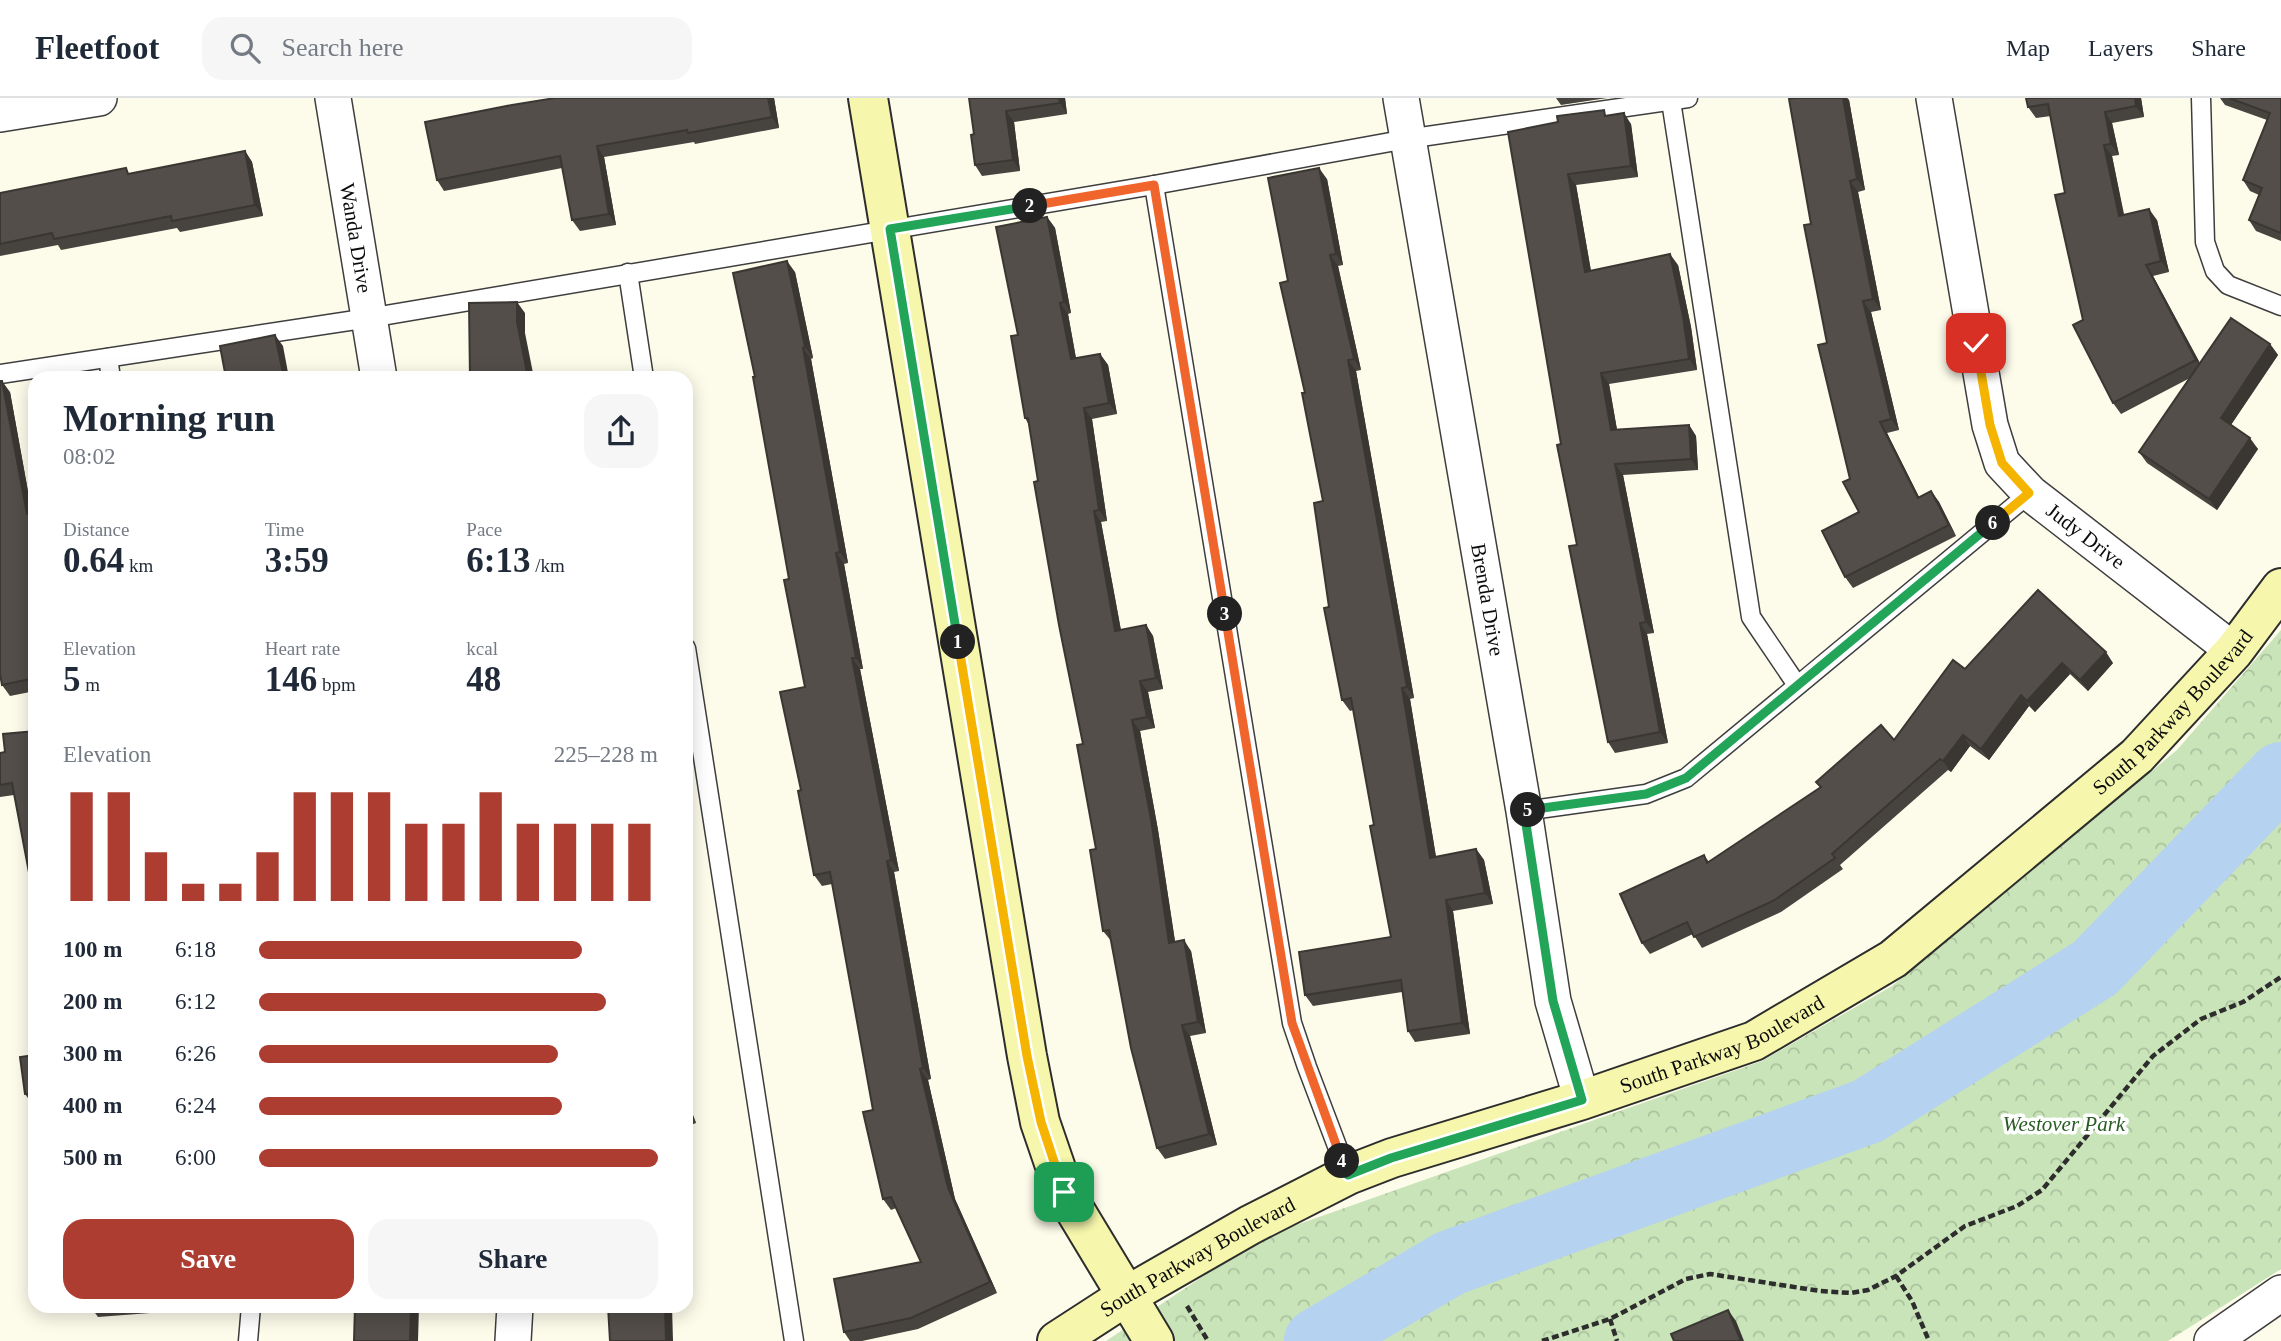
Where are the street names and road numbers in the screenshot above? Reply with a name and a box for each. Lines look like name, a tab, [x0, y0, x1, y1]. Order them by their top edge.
street label: Wanda Drive	[335, 181, 377, 295]
street label: Judy Drive	[2042, 498, 2130, 574]
street label: Brenda Drive	[1466, 541, 1509, 658]
street label: South Parkway Boulevard	[2088, 625, 2258, 800]
street label: South Parkway Boulevard	[1617, 990, 1829, 1098]
street label: South Parkway Boulevard	[1096, 1192, 1300, 1322]

